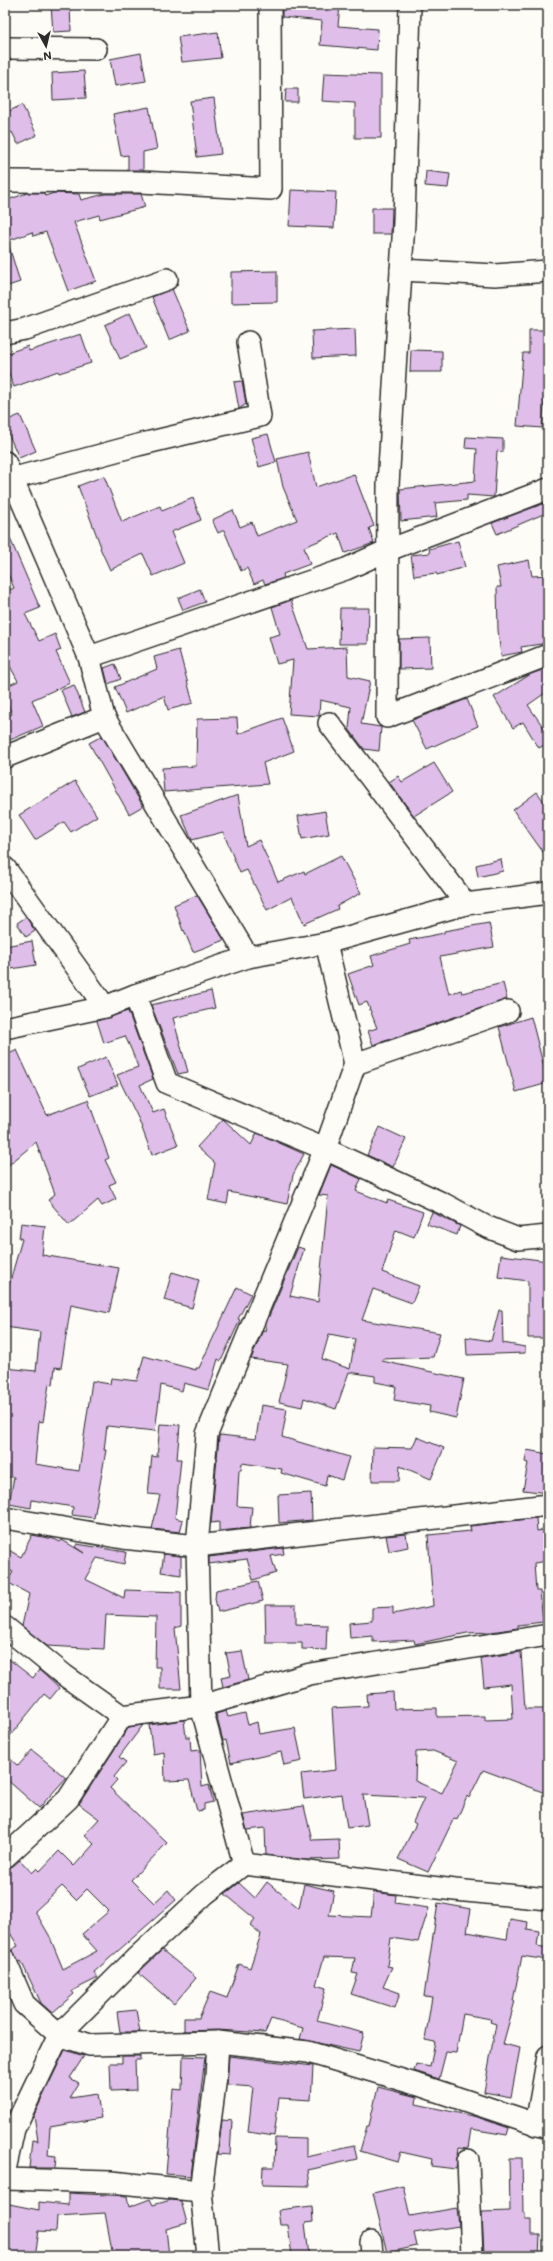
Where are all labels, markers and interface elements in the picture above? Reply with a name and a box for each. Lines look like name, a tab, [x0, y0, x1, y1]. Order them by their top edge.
north arrow	[26, 26, 66, 66]
text: N	[42, 48, 53, 64]

